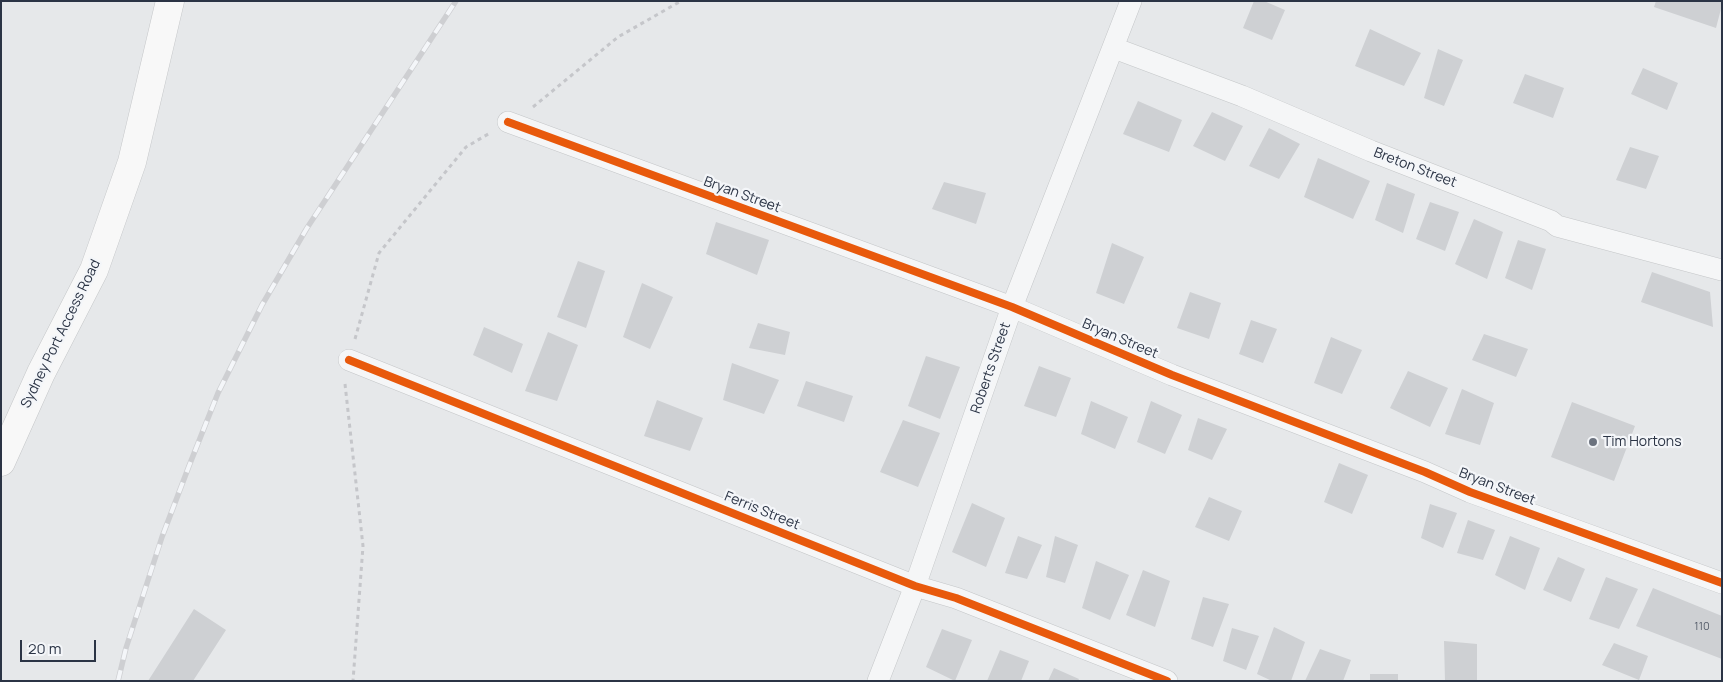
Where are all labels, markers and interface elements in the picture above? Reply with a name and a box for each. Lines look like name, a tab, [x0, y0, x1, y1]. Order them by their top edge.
street label: Breton Street	[1371, 144, 1459, 192]
street label: Bryan Street	[701, 173, 783, 217]
street label: Sydney Port Access Road	[18, 257, 104, 411]
street label: Bryan Street	[1080, 316, 1160, 362]
street label: Roberts Street	[968, 320, 1014, 416]
place label: Tim Hortons	[1603, 434, 1681, 450]
marker: Tim Hortons	[1587, 436, 1599, 448]
street label: Bryan Street	[1456, 465, 1538, 509]
street label: Ferris Street	[722, 488, 802, 534]
house number: 110	[1694, 620, 1710, 634]
scale bar	[22, 630, 99, 662]
text: 20 m	[28, 638, 61, 659]

